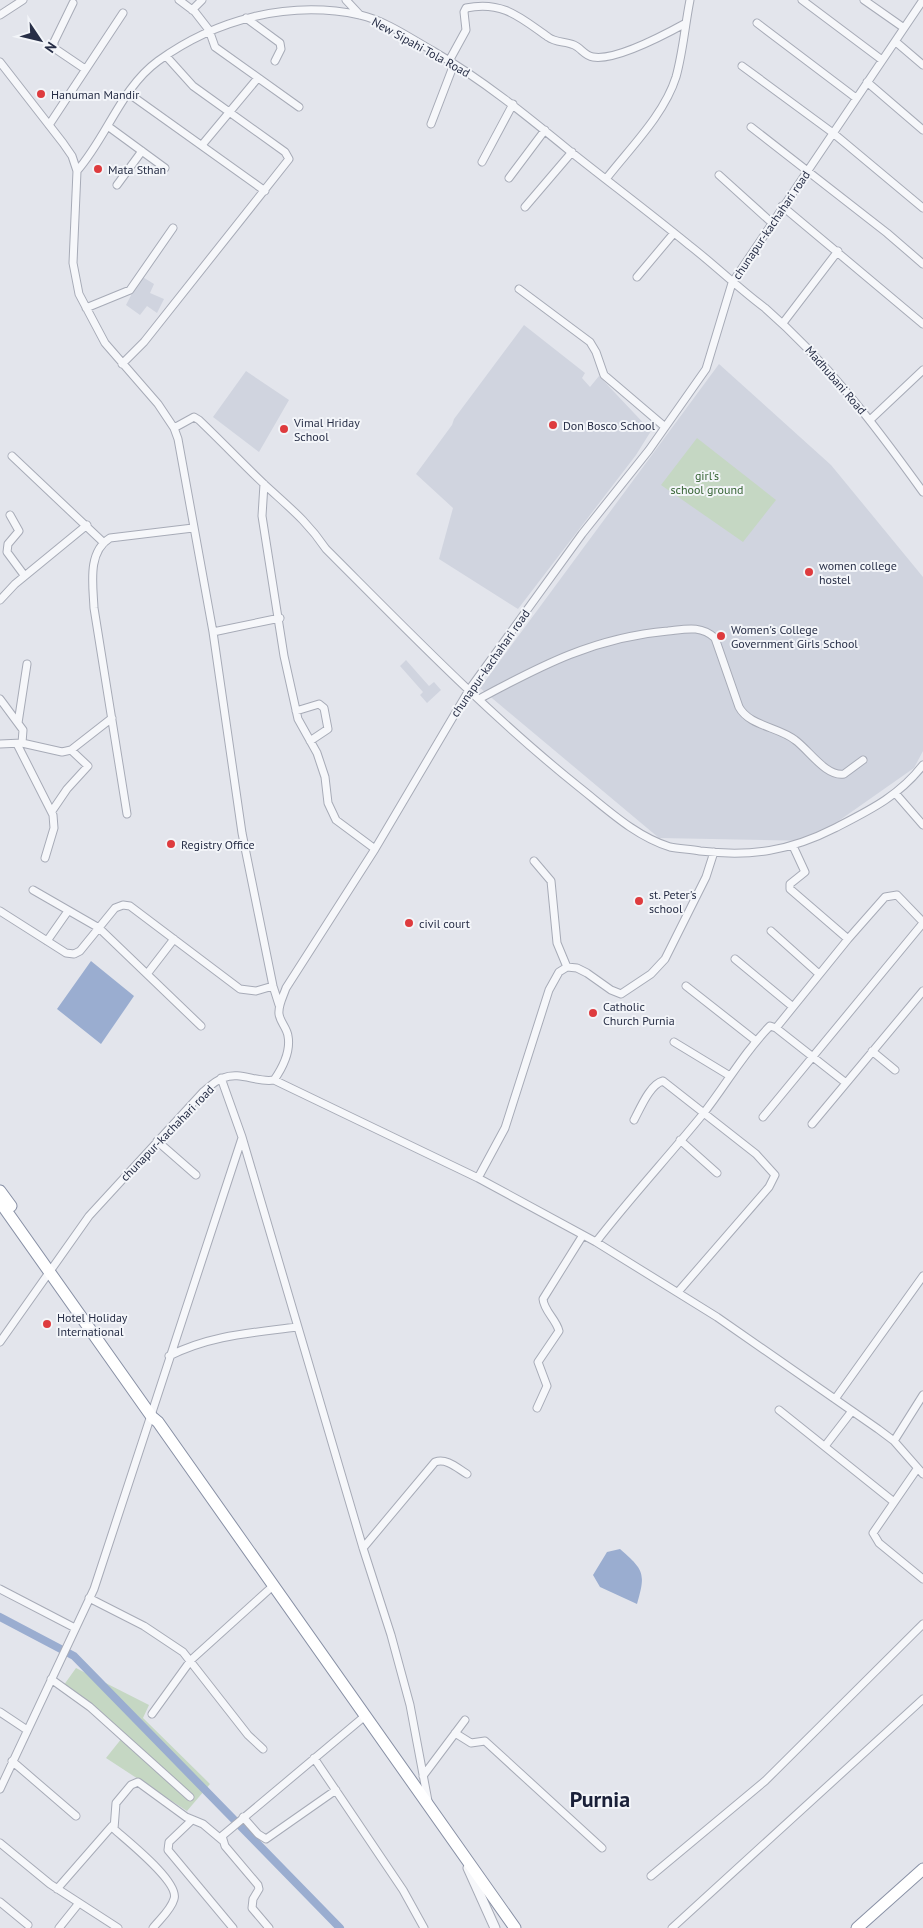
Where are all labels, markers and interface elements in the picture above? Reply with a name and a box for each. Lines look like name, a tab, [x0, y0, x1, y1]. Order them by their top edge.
street label: New Sipahi Tola Road	[369, 14, 473, 80]
north arrow	[15, 15, 65, 65]
text: N	[41, 39, 61, 56]
place label: Hanuman Mandir	[51, 87, 139, 102]
marker: Hanuman Mandir	[35, 88, 47, 100]
place label: Mata Sthan	[108, 162, 166, 177]
marker: Mata Sthan	[92, 163, 104, 175]
street label: chunapur-kachahari road	[729, 168, 813, 282]
street label: Madhubani Road	[802, 343, 870, 417]
place label: Vimal Hriday School	[293, 415, 360, 444]
place label: Don Bosco School	[563, 418, 656, 433]
marker: Don Bosco School	[547, 419, 559, 431]
marker: Vimal Hriday School	[278, 423, 290, 435]
park label: girl's school ground	[670, 468, 744, 497]
place label: women college hostel	[819, 558, 897, 587]
marker: women college hostel	[803, 566, 815, 578]
street label: chunapur-kachahari road	[447, 606, 533, 720]
place label: Women's College Government Girls School	[731, 622, 858, 651]
marker: Women's College Government Girls School	[715, 630, 727, 642]
place label: Registry Office	[181, 837, 255, 852]
marker: Registry Office	[165, 838, 177, 850]
place label: st. Peter's school	[649, 887, 697, 916]
marker: st. Peter's school	[633, 895, 645, 907]
place label: civil court	[419, 916, 470, 931]
marker: civil court	[403, 917, 415, 929]
place label: Catholic Church Purnia	[603, 999, 675, 1028]
marker: Catholic Church Purnia	[587, 1007, 599, 1019]
street label: chunapur-kachahari road	[117, 1082, 217, 1184]
place label: Hotel Holiday International	[57, 1310, 128, 1339]
marker: Hotel Holiday International	[41, 1318, 53, 1330]
district label: Purnia	[570, 1785, 630, 1813]

